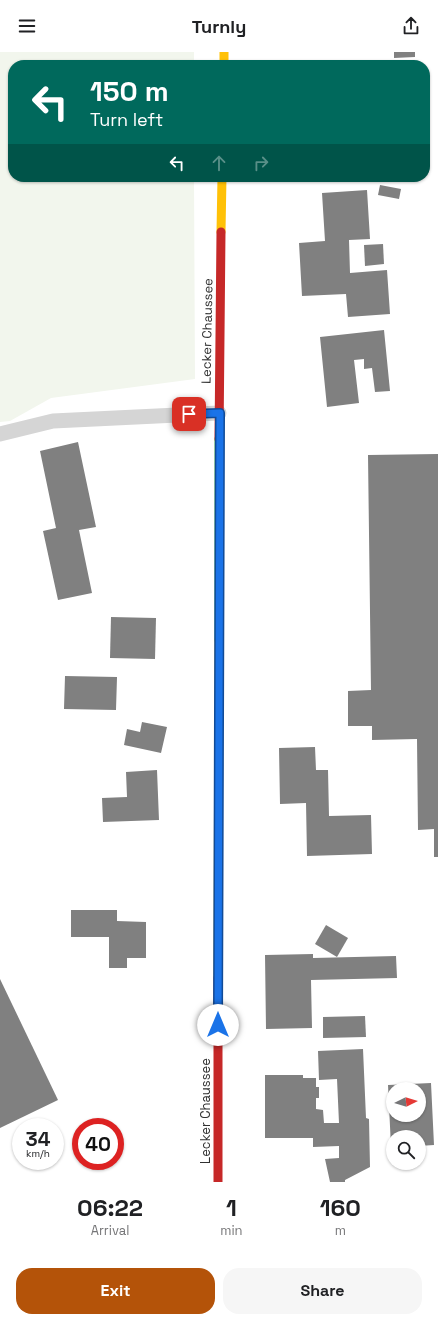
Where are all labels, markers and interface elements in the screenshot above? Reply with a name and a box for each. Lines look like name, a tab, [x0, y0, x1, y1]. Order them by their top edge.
icon: menu	[16, 15, 38, 37]
text: Turnly	[192, 15, 246, 38]
icon: share	[400, 15, 422, 37]
text: 150 m	[90, 73, 169, 109]
icon: left	[24, 76, 76, 128]
text: Turn left	[90, 108, 163, 131]
icon: left	[166, 152, 188, 174]
icon: ahead	[208, 152, 230, 174]
icon: right	[250, 152, 272, 174]
street label: Lecker Chaussee	[198, 278, 216, 384]
pin	[172, 397, 206, 431]
icon: arrive	[178, 403, 200, 425]
position arrow	[197, 1004, 239, 1046]
street label: Lecker Chaussee	[197, 1058, 214, 1164]
north arrow	[386, 1082, 426, 1122]
map controls	[386, 1082, 426, 1170]
speed limit sign: 40	[72, 1118, 124, 1170]
text: 34	[26, 1126, 50, 1152]
button: search	[386, 1130, 426, 1170]
text: km/h	[26, 1147, 50, 1160]
text: 06:22	[77, 1192, 143, 1223]
text: 1	[226, 1192, 237, 1223]
text: 160	[320, 1192, 361, 1223]
text: Arrival	[91, 1222, 129, 1239]
text: min	[220, 1222, 243, 1239]
text: m	[335, 1222, 346, 1239]
button: Exit	[16, 1268, 215, 1314]
button: Share	[223, 1268, 422, 1314]

